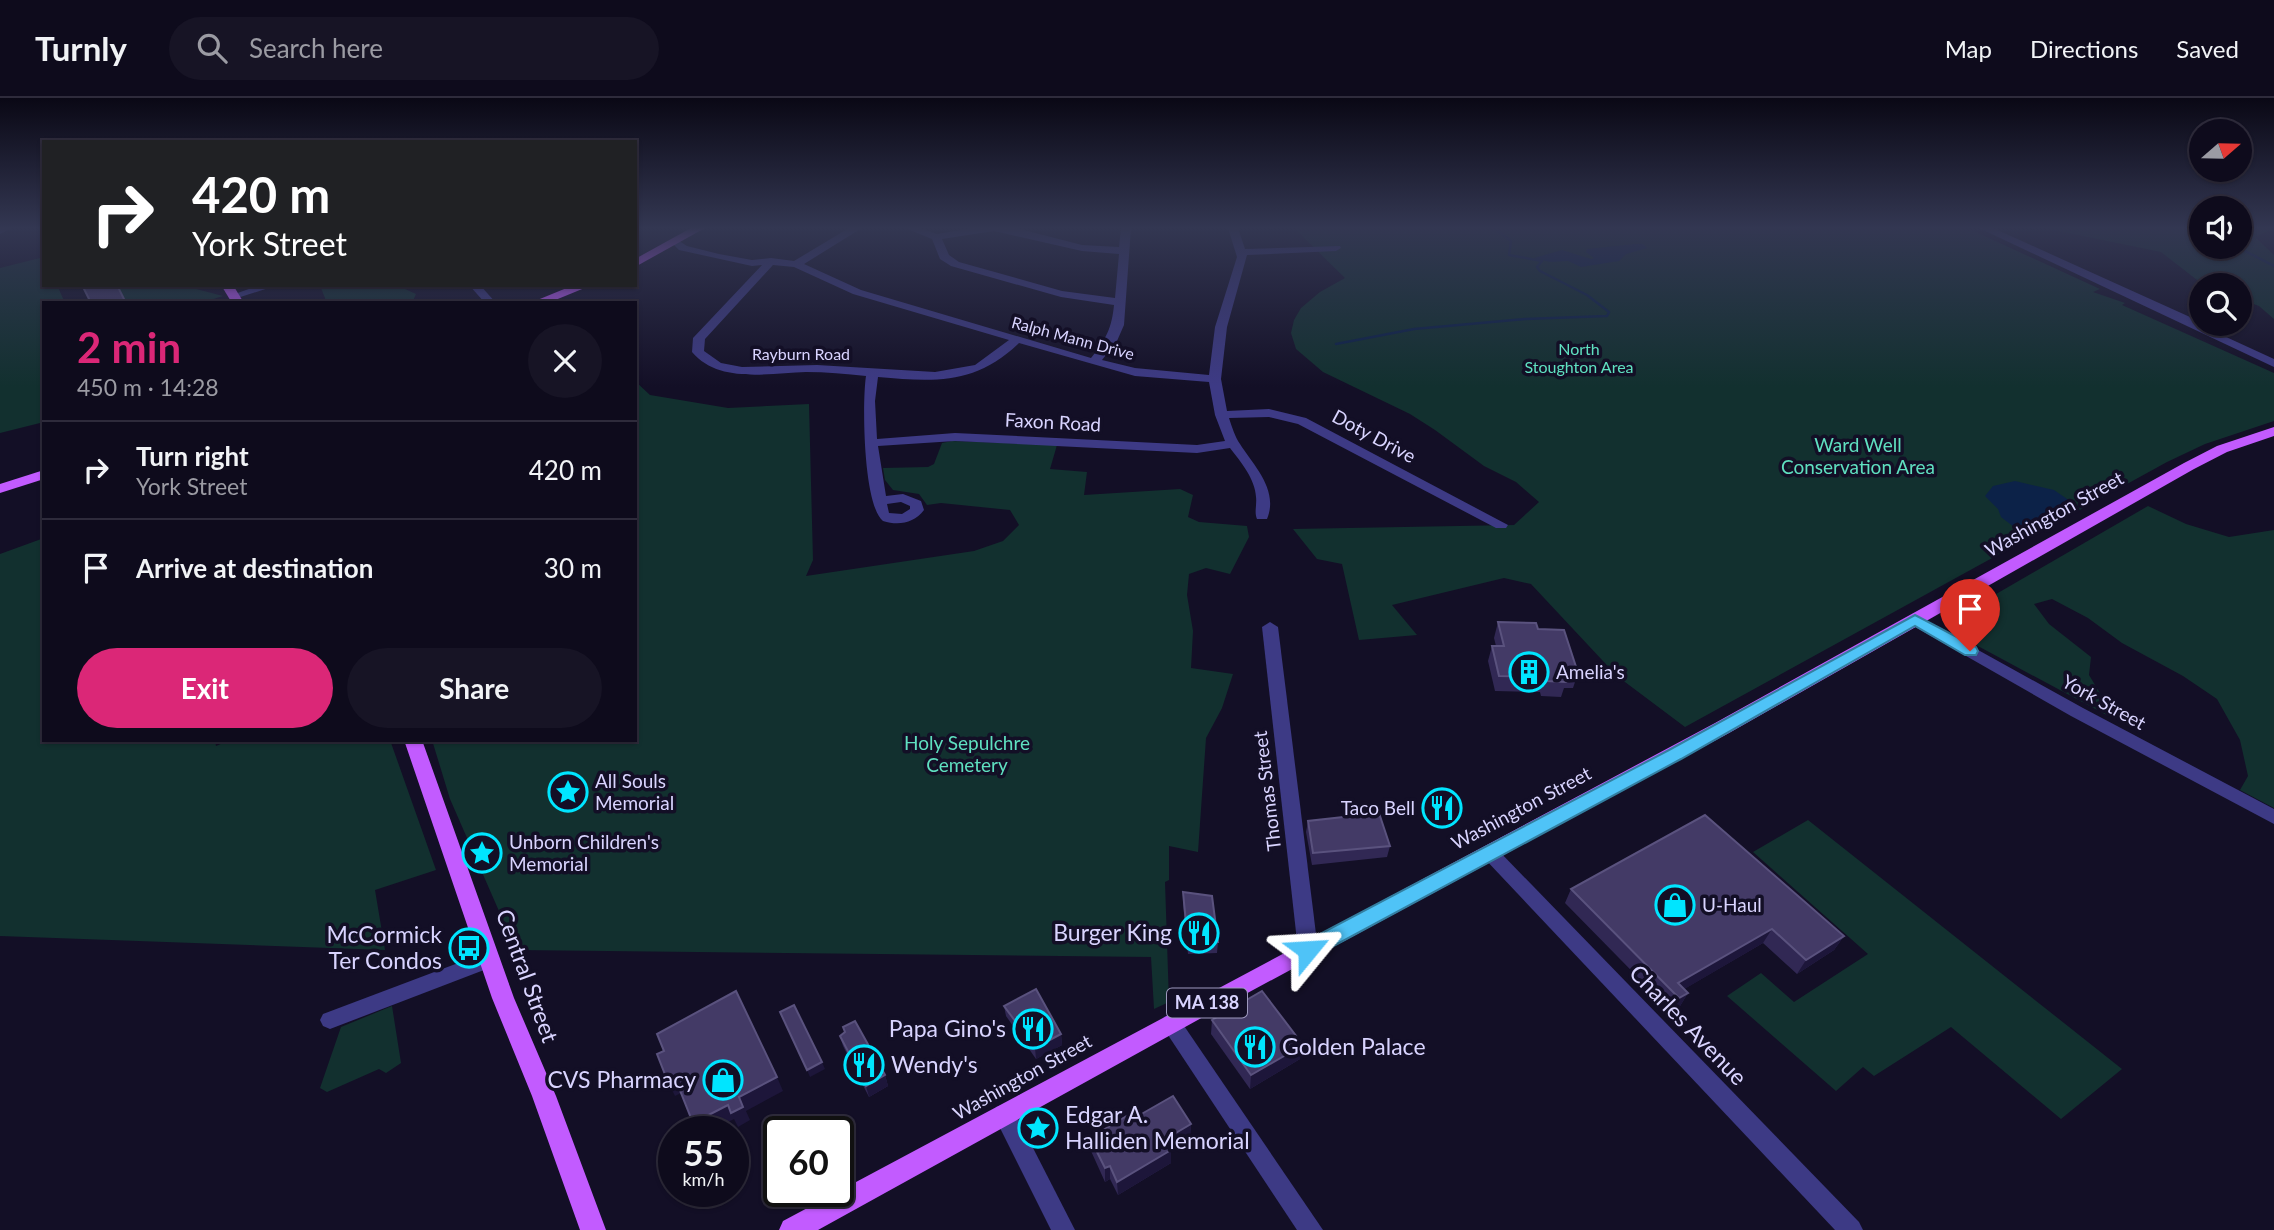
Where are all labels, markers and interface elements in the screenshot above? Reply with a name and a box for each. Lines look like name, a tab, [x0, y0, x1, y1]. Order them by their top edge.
search box	[169, 17, 659, 80]
text: Turnly	[35, 28, 127, 68]
icon: search	[193, 29, 231, 67]
text: Search here	[249, 32, 383, 64]
text: Map	[1945, 34, 1992, 63]
text: Directions	[2030, 34, 2138, 63]
text: Saved	[2176, 34, 2239, 63]
north arrow	[2189, 119, 2252, 182]
map controls	[2189, 119, 2252, 336]
text: 420 m	[192, 165, 330, 223]
icon: right	[77, 168, 168, 259]
button: sound	[2189, 196, 2252, 259]
text: York Street	[192, 224, 347, 263]
button: search	[2189, 273, 2252, 336]
street label: Ralph Mann Drive	[1010, 312, 1137, 363]
text: 2 min	[77, 322, 181, 372]
button: close	[528, 324, 602, 398]
park label: North Stoughton Area	[1524, 339, 1634, 376]
street label: Rayburn Road	[752, 344, 850, 363]
text: 450 m · 14:28	[77, 373, 219, 401]
street label: Doty Drive	[1329, 404, 1420, 467]
street label: Faxon Road	[1004, 407, 1102, 436]
park label: Ward Well Conservation Area	[1781, 433, 1935, 478]
text: Turn right	[136, 440, 249, 472]
icon: right	[77, 451, 115, 489]
text: 420 m	[529, 454, 602, 486]
street label: Washington Street	[1980, 466, 2127, 561]
text: York Street	[136, 472, 247, 500]
icon: arrive	[77, 549, 115, 587]
text: Arrive at destination	[136, 552, 373, 584]
text: 30 m	[544, 552, 602, 584]
pin	[1940, 579, 2000, 651]
icon: arrive	[1951, 590, 1989, 628]
button: Exit	[77, 648, 333, 728]
button: Share	[347, 648, 602, 728]
building icon: Amelia's	[1508, 651, 1550, 693]
place label: Amelia's	[1556, 660, 1625, 683]
street label: York Street	[2058, 669, 2150, 734]
street label: Thomas Street	[1248, 730, 1285, 852]
park label: Holy Sepulchre Cemetery	[904, 731, 1030, 776]
street label: Washington Street	[1447, 761, 1595, 854]
place label: All Souls Memorial	[595, 769, 674, 814]
place icon: All Souls Memorial	[547, 771, 589, 813]
restaurant icon: Taco Bell	[1421, 787, 1463, 829]
place label: Taco Bell	[1341, 796, 1415, 819]
place label: Unborn Children's Memorial	[509, 830, 659, 875]
place icon: Unborn Children's Memorial	[461, 832, 503, 874]
shop icon: U-Haul	[1654, 884, 1696, 926]
place label: U-Haul	[1702, 893, 1762, 916]
street label: Central Street	[491, 905, 565, 1047]
restaurant icon: Burger King	[1178, 912, 1220, 954]
position arrow	[1271, 913, 1345, 987]
place label: Burger King	[1053, 918, 1172, 946]
place label: McCormick Ter Condos	[327, 920, 442, 974]
bus stop icon: McCormick Ter Condos	[448, 927, 490, 969]
street label: Charles Avenue	[1624, 958, 1753, 1090]
road number: MA 138	[1167, 988, 1247, 1018]
restaurant icon: Papa Gino's	[1012, 1008, 1054, 1050]
place label: Papa Gino's	[889, 1014, 1006, 1042]
restaurant icon: Golden Palace	[1234, 1026, 1276, 1068]
street label: Washington Street	[948, 1029, 1095, 1124]
place label: Golden Palace	[1282, 1032, 1426, 1060]
restaurant icon: Wendy's	[843, 1044, 885, 1086]
place label: Wendy's	[891, 1050, 978, 1078]
shop icon: CVS Pharmacy	[702, 1059, 744, 1101]
place label: CVS Pharmacy	[547, 1065, 696, 1093]
place label: Edgar A. Halliden Memorial	[1065, 1100, 1250, 1154]
place icon: Edgar A. Halliden Memorial	[1017, 1107, 1059, 1149]
speed limit sign: 60	[763, 1116, 854, 1207]
text: 55	[683, 1131, 724, 1173]
text: km/h	[682, 1168, 725, 1190]

